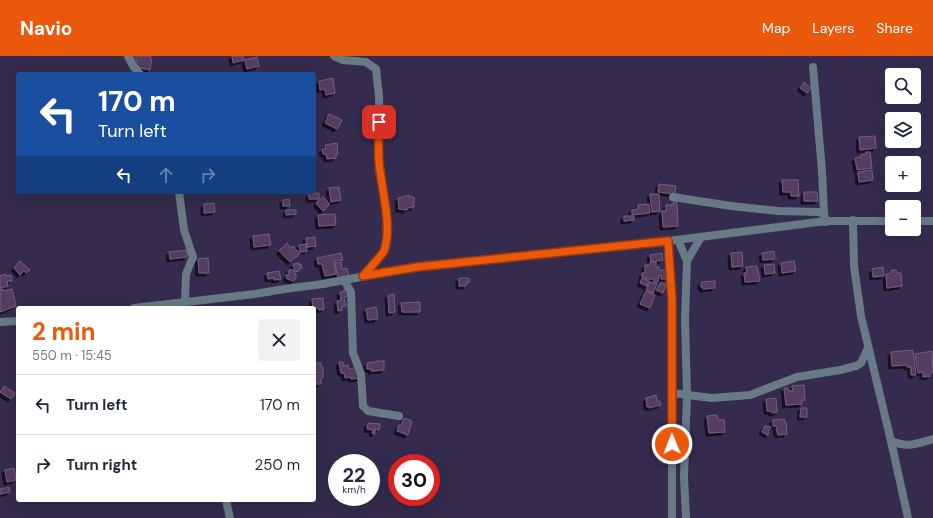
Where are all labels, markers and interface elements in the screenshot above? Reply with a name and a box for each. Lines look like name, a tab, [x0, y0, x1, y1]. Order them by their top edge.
text: Navio	[20, 16, 72, 41]
text: Map	[762, 19, 790, 37]
text: Layers	[812, 19, 854, 37]
text: Share	[876, 19, 913, 37]
map controls	[885, 68, 921, 236]
button: search	[885, 68, 921, 104]
text: 170 m	[98, 83, 176, 120]
icon: left	[32, 88, 84, 140]
pin	[362, 105, 396, 139]
icon: arrive	[368, 111, 390, 133]
button: layers	[885, 112, 921, 148]
text: Turn left	[98, 119, 167, 143]
button: +	[885, 156, 921, 192]
icon: left	[113, 164, 135, 186]
icon: ahead	[155, 164, 177, 186]
icon: right	[197, 164, 219, 186]
button: −	[885, 200, 921, 236]
text: 2 min	[32, 316, 95, 347]
button: close	[258, 319, 300, 361]
text: 550 m · 15:45	[32, 347, 112, 364]
icon: left	[32, 394, 54, 416]
text: Turn left	[66, 395, 127, 415]
text: 170 m	[260, 395, 300, 415]
position arrow	[651, 423, 693, 465]
icon: right	[32, 454, 54, 476]
speed limit sign: 30	[388, 454, 440, 506]
text: Turn right	[66, 455, 137, 475]
text: 250 m	[255, 455, 300, 475]
text: 22	[342, 462, 366, 488]
text: km/h	[342, 483, 366, 496]

